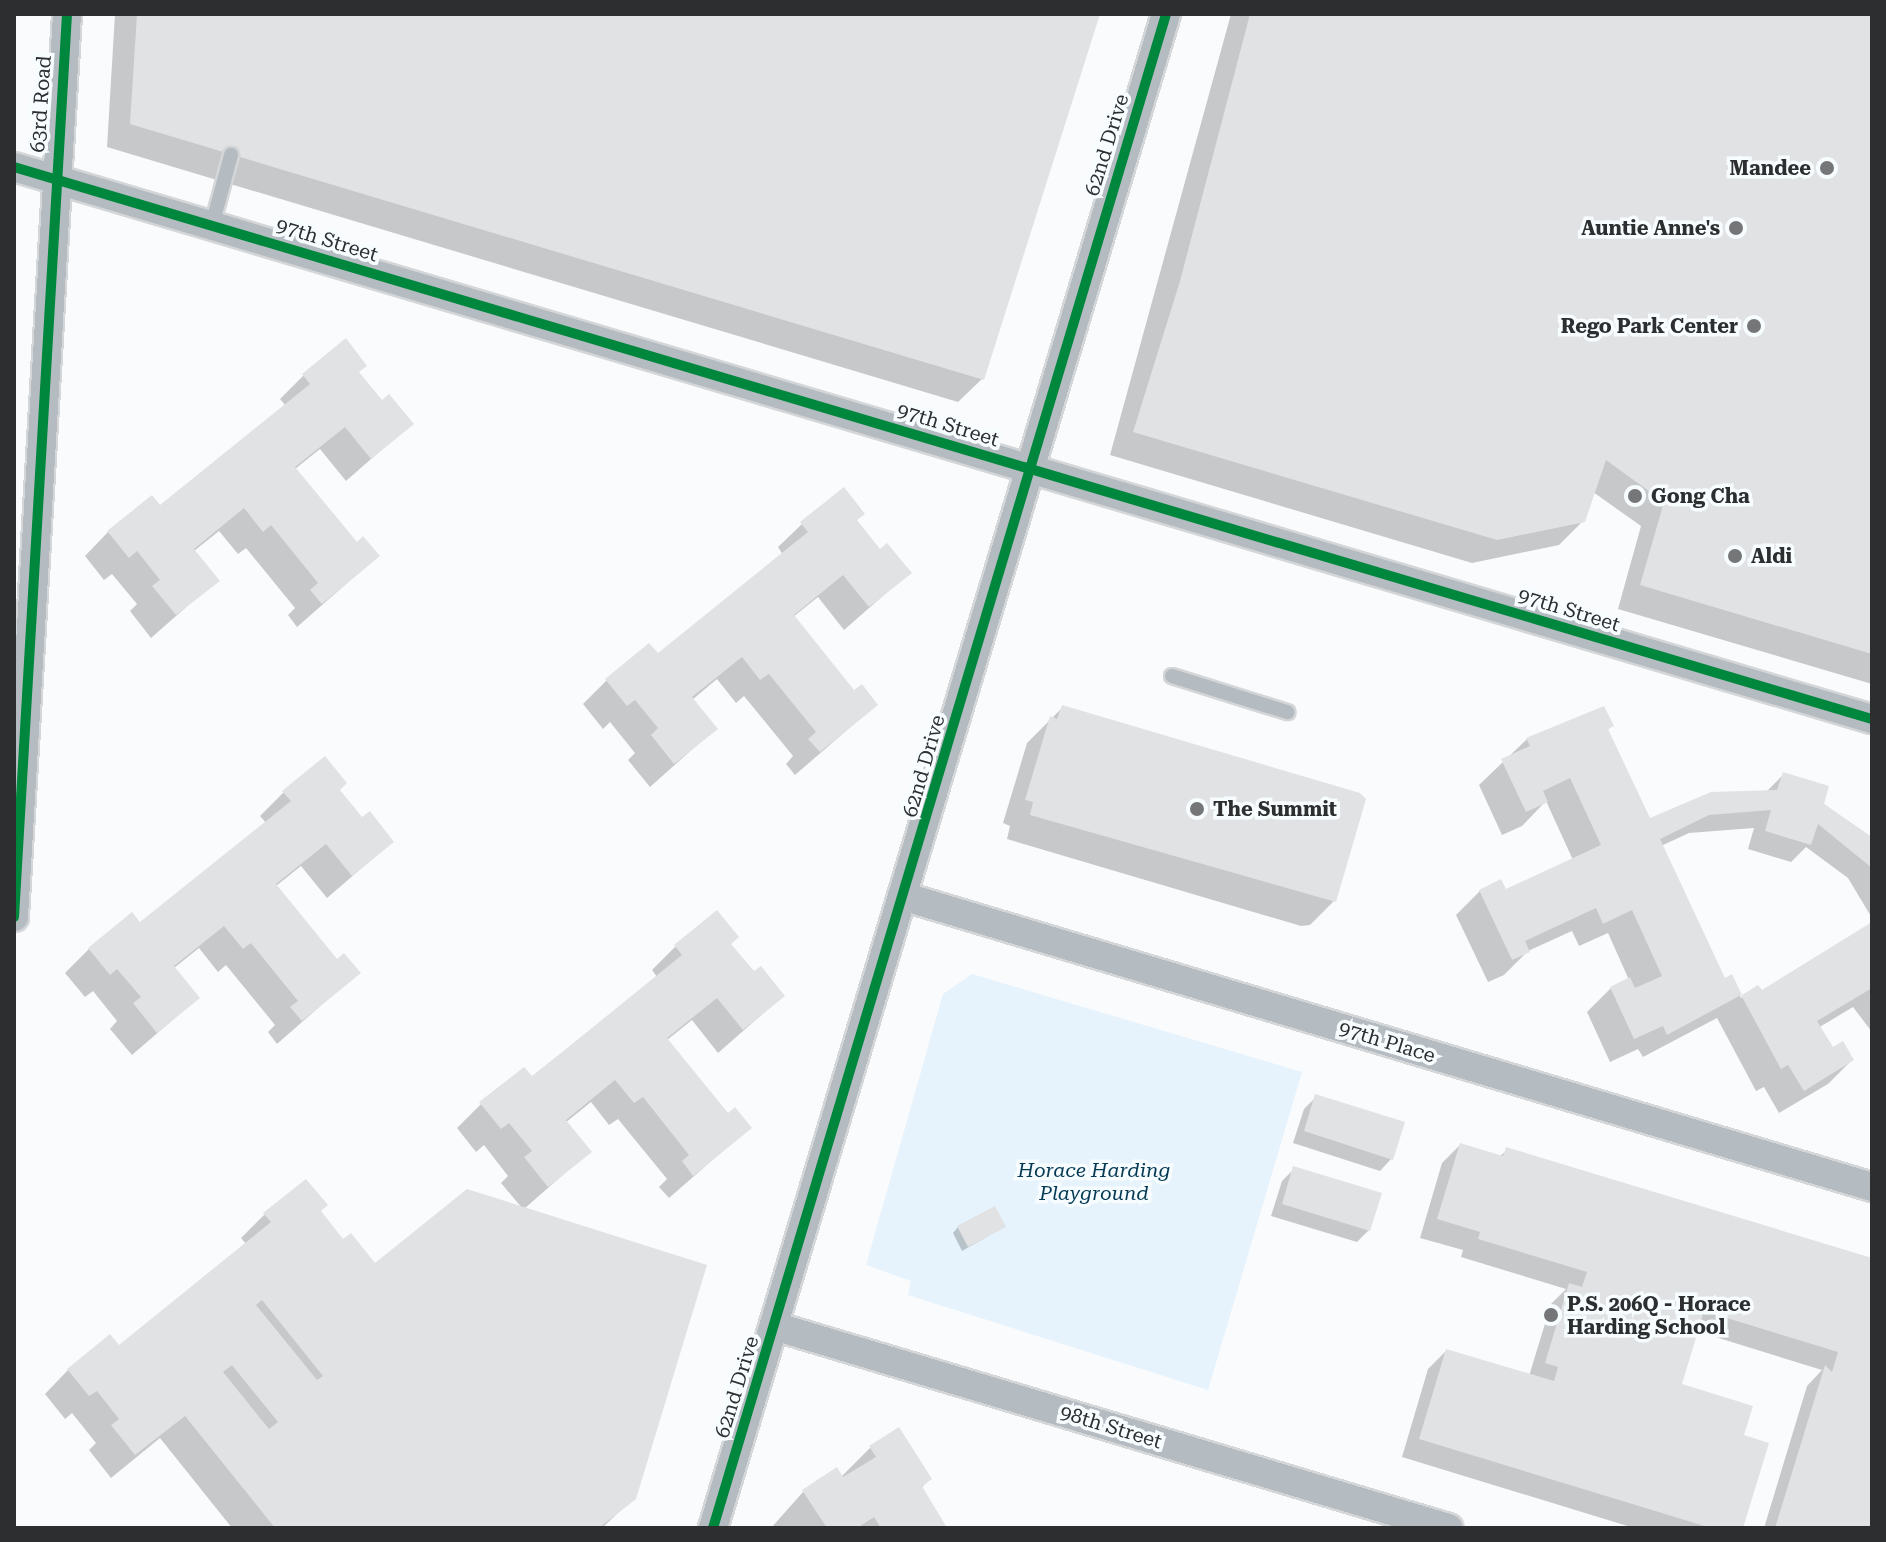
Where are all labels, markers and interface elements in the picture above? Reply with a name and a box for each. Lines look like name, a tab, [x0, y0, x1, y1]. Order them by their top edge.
street label: 63rd Road	[26, 55, 56, 153]
street label: 62nd Drive	[1080, 91, 1134, 199]
place label: Mandee	[1730, 156, 1811, 180]
marker: Mandee	[1818, 159, 1836, 177]
street label: 97th Street	[273, 213, 381, 267]
place label: Auntie Anne's	[1581, 216, 1720, 240]
marker: Auntie Anne's	[1727, 219, 1745, 237]
place label: Rego Park Center	[1561, 314, 1738, 338]
marker: Rego Park Center	[1745, 317, 1763, 335]
street label: 97th Street	[894, 398, 1002, 452]
place label: Gong Cha	[1651, 484, 1750, 508]
marker: Gong Cha	[1626, 487, 1644, 505]
place label: Aldi	[1751, 544, 1792, 568]
marker: Aldi	[1726, 547, 1744, 565]
street label: 97th Street	[1515, 583, 1623, 637]
street label: 62nd Drive	[898, 712, 950, 820]
place label: The Summit	[1213, 797, 1337, 821]
marker: The Summit	[1188, 800, 1206, 818]
street label: 97th Place	[1336, 1016, 1438, 1068]
park label: Horace Harding Playground	[1018, 1158, 1170, 1205]
place label: P.S. 206Q - Horace Harding School	[1567, 1292, 1751, 1339]
marker: P.S. 206Q - Horace Harding School	[1542, 1306, 1560, 1324]
street label: 62nd Drive	[710, 1333, 764, 1441]
street label: 98th Street	[1057, 1400, 1165, 1454]

